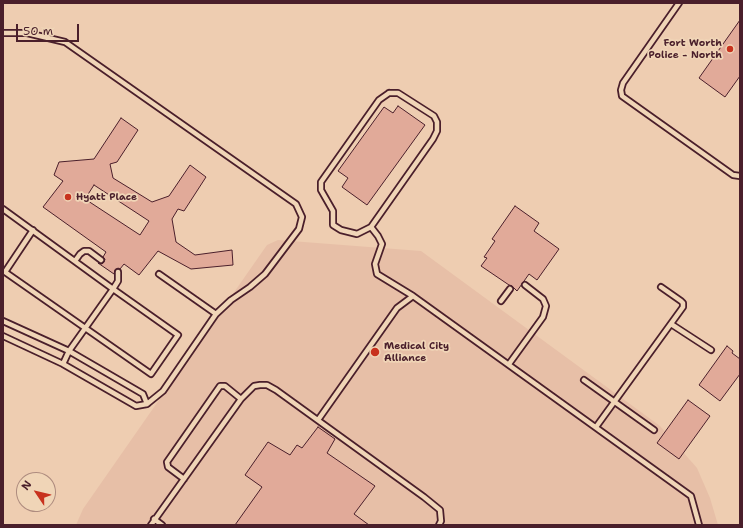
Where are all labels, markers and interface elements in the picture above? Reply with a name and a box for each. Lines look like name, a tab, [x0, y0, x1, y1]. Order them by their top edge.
scale bar	[18, 16, 81, 42]
text: 50 m	[23, 23, 53, 39]
place label: Fort Worth Police - North	[649, 37, 722, 60]
marker: Fort Worth Police - North	[725, 44, 735, 54]
place label: Hyatt Place	[76, 191, 137, 203]
marker: Hyatt Place	[63, 192, 73, 202]
place label: Medical City Alliance	[384, 340, 449, 364]
marker: Medical City Alliance	[369, 346, 381, 358]
north arrow	[16, 472, 56, 512]
text: N	[18, 478, 35, 493]

